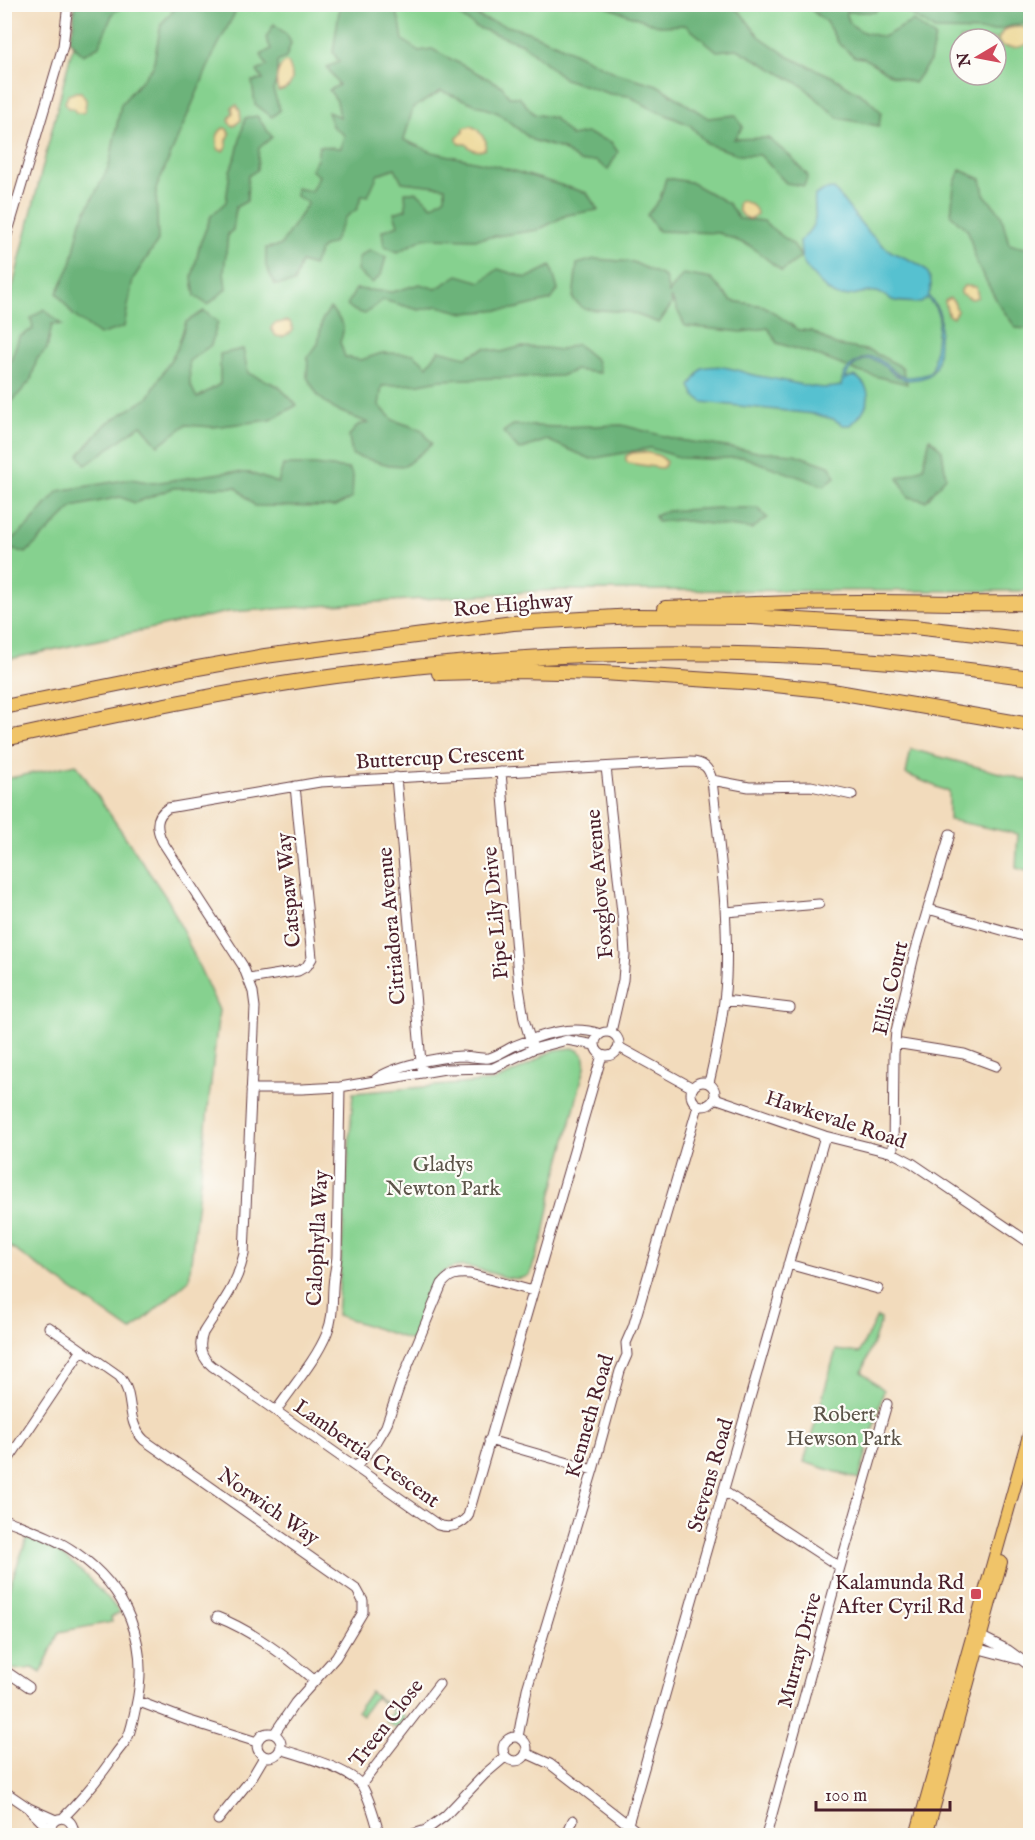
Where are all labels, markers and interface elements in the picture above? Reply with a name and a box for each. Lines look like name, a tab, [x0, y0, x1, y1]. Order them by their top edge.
north arrow	[948, 27, 1008, 87]
text: N	[954, 51, 976, 69]
street label: Roe Highway	[452, 587, 575, 624]
street label: Buttercup Crescent	[355, 741, 525, 776]
street label: Foxglove Avenue	[580, 808, 620, 960]
street label: Catspaw Way	[271, 831, 308, 948]
street label: Pipe Lily Drive	[477, 845, 516, 980]
street label: Citriadora Avenue	[372, 846, 413, 1006]
street label: Ellis Court	[868, 939, 915, 1038]
street label: Hawkevale Road	[762, 1085, 910, 1156]
park label: Gladys Newton Park	[385, 1152, 501, 1203]
street label: Calophylla Way	[301, 1169, 336, 1307]
street label: Kenneth Road	[560, 1351, 621, 1481]
street label: Lambertia Crescent	[288, 1394, 444, 1515]
park label: Robert Hewson Park	[786, 1402, 903, 1453]
street label: Stevens Road	[682, 1415, 741, 1535]
street label: Norwich Way	[212, 1462, 325, 1553]
place label: Kalamunda Rd After Cyril Rd	[835, 1570, 965, 1621]
marker: Kalamunda Rd After Cyril Rd	[969, 1587, 983, 1601]
street label: Murray Drive	[772, 1589, 829, 1711]
street label: Treen Close	[344, 1674, 430, 1774]
scale bar	[816, 1774, 950, 1812]
text: 100 m	[825, 1785, 867, 1808]

